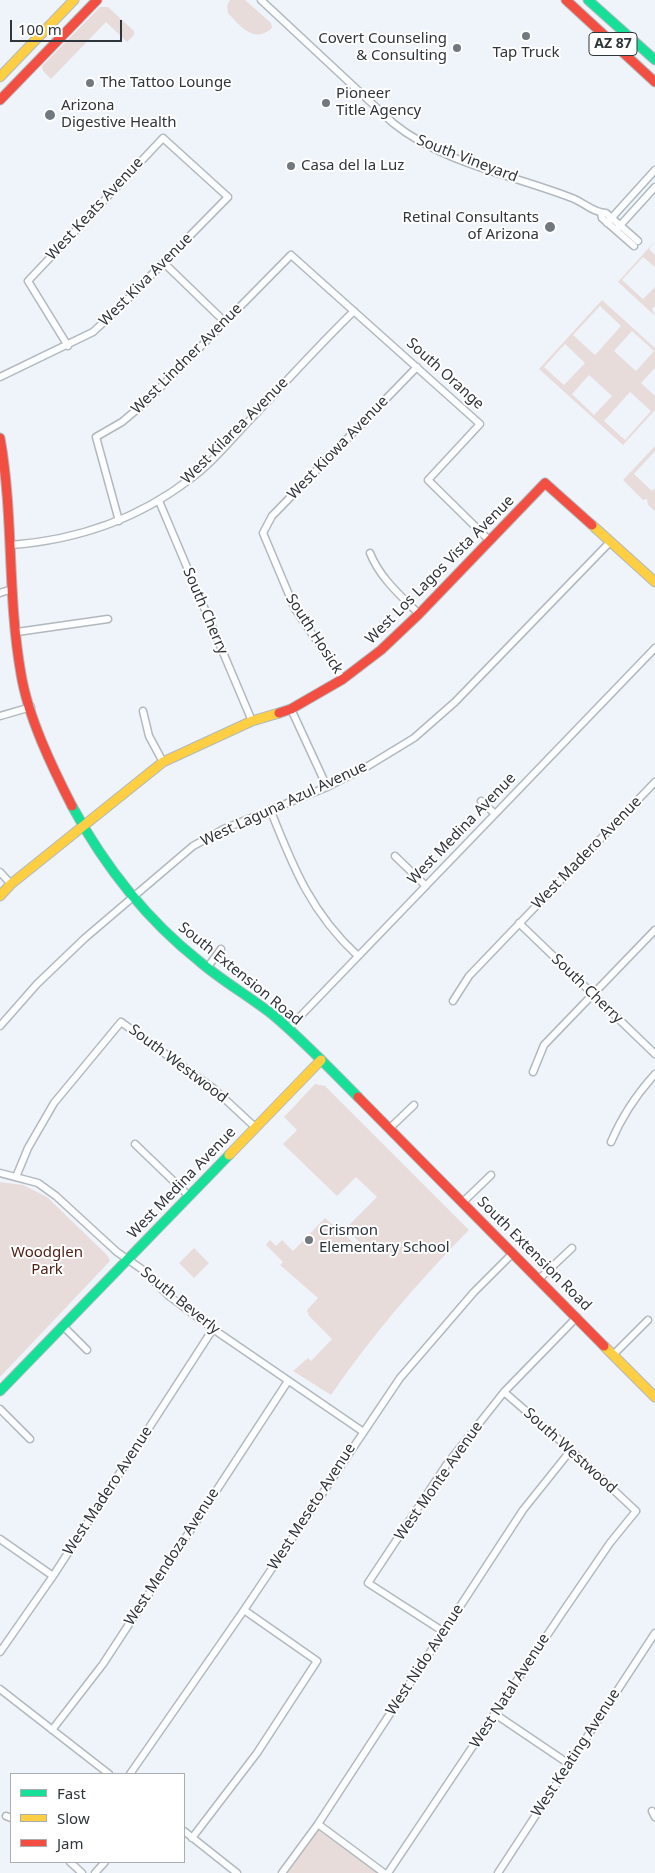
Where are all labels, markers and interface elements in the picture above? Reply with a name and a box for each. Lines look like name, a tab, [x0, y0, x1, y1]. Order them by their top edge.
scale bar	[12, 10, 125, 42]
text: 100 m	[18, 19, 62, 39]
place label: Covert Counseling & Consulting	[318, 30, 447, 65]
marker: Tap Truck	[520, 30, 532, 42]
road number: AZ 87	[589, 33, 637, 56]
marker: Covert Counseling & Consulting	[451, 42, 463, 54]
place label: Tap Truck	[493, 44, 559, 62]
place label: The Tattoo Lounge	[100, 74, 232, 92]
marker: The Tattoo Lounge	[84, 77, 96, 89]
place label: Pioneer Title Agency	[336, 85, 421, 120]
place label: Arizona Digestive Health	[61, 97, 176, 132]
marker: Pioneer Title Agency	[320, 97, 332, 109]
marker: Arizona Digestive Health	[43, 108, 57, 122]
street label: South Vineyard	[414, 131, 520, 187]
street label: West Keats Avenue	[43, 154, 147, 264]
place label: Casa del la Luz	[301, 157, 404, 175]
marker: Casa del la Luz	[285, 160, 297, 172]
place label: Retinal Consultants of Arizona	[403, 209, 539, 244]
marker: Retinal Consultants of Arizona	[543, 220, 557, 234]
street label: West Kiva Avenue	[96, 230, 196, 330]
street label: West Lindner Avenue	[128, 300, 246, 418]
street label: South Orange	[403, 334, 487, 414]
street label: West Kilarea Avenue	[178, 374, 292, 488]
street label: West Kiowa Avenue	[284, 392, 392, 504]
street label: West Los Lagos Vista Avenue	[362, 492, 518, 648]
street label: South Cherry	[179, 565, 231, 657]
street label: South Hosick	[282, 591, 346, 677]
street label: West Laguna Azul Avenue	[198, 758, 370, 850]
street label: West Medina Avenue	[404, 770, 520, 888]
street label: West Madero Avenue	[528, 793, 646, 913]
street label: South Extension Road	[175, 919, 305, 1029]
street label: South Cherry	[548, 950, 626, 1028]
street label: South Westwood	[125, 1021, 231, 1107]
street label: West Medina Avenue	[124, 1124, 240, 1242]
street label: South Extension Road	[473, 1193, 595, 1315]
place label: Crismon Elementary School	[319, 1222, 450, 1257]
marker: Crismon Elementary School	[303, 1234, 315, 1246]
park label: Woodglen Park	[11, 1244, 83, 1279]
street label: South Beverly	[137, 1264, 223, 1338]
street label: South Westwood	[520, 1404, 620, 1498]
street label: West Monte Avenue	[391, 1418, 487, 1544]
street label: West Madero Avenue	[60, 1423, 156, 1559]
street label: West Meseto Avenue	[264, 1440, 360, 1574]
street label: West Mendoza Avenue	[121, 1485, 223, 1629]
street label: West Nido Avenue	[382, 1601, 468, 1719]
street label: West Natal Avenue	[466, 1630, 554, 1752]
street label: West Keating Avenue	[528, 1686, 624, 1820]
legend	[10, 1773, 185, 1863]
text: Fast	[57, 1783, 86, 1803]
text: Slow	[57, 1808, 90, 1828]
text: Jam	[57, 1833, 84, 1853]

